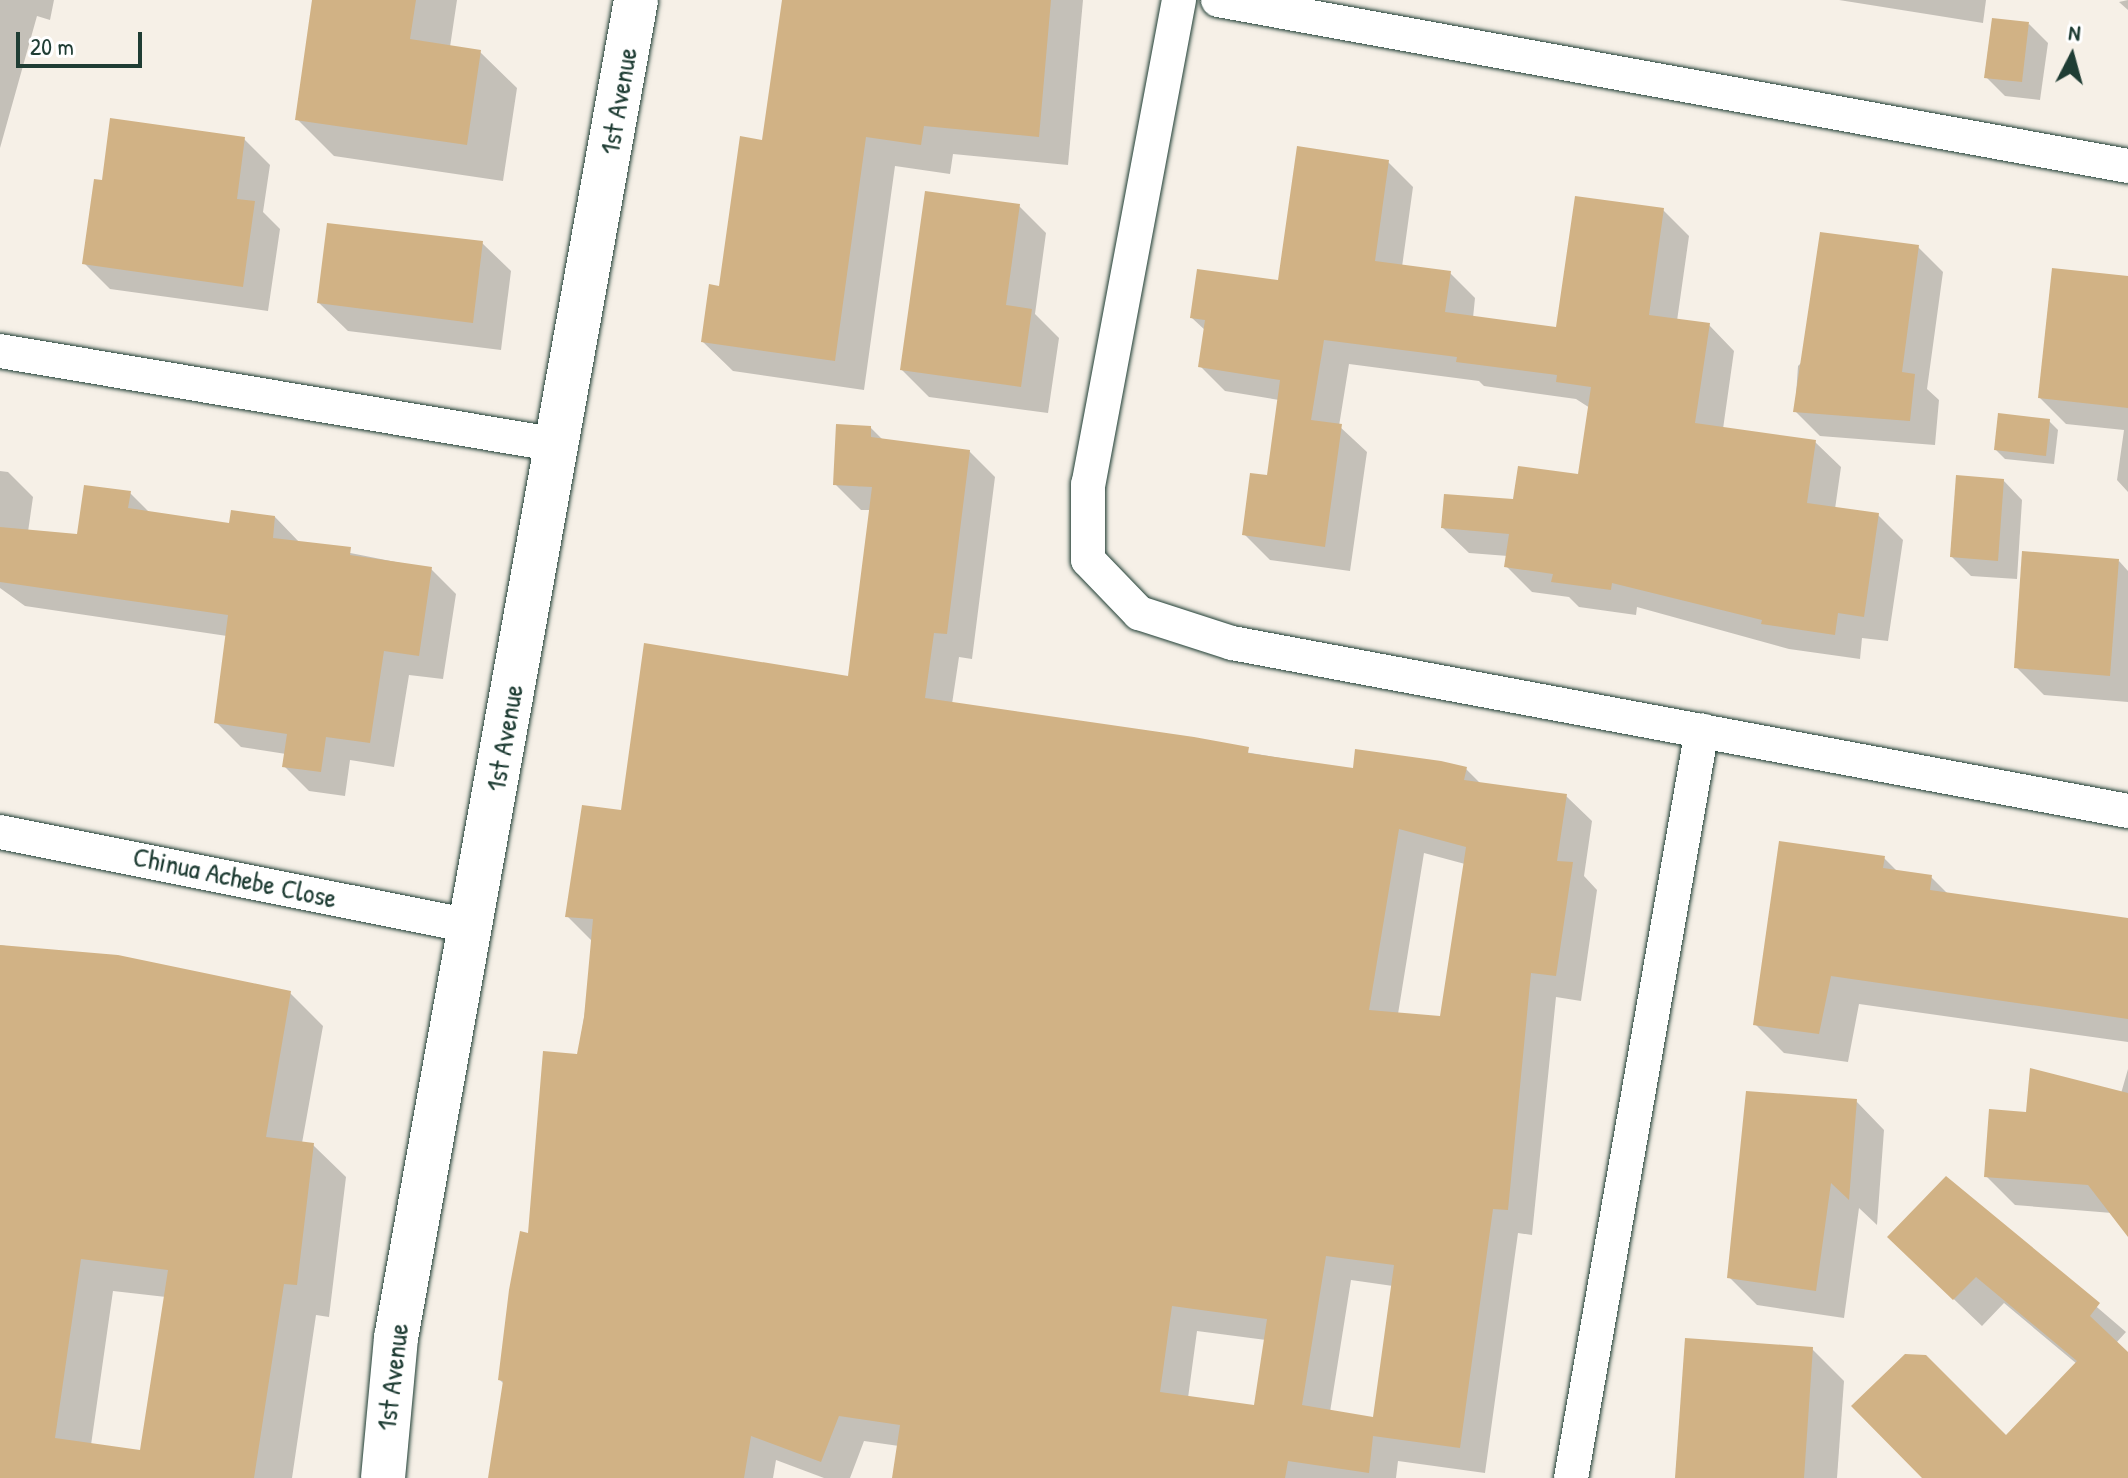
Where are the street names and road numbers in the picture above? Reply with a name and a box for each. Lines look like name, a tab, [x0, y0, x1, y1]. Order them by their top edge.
street label: 1st Avenue	[592, 45, 644, 157]
street label: 1st Avenue	[478, 682, 530, 794]
street label: Chinua Achebe Close	[130, 839, 340, 915]
street label: 1st Avenue	[369, 1321, 415, 1433]

